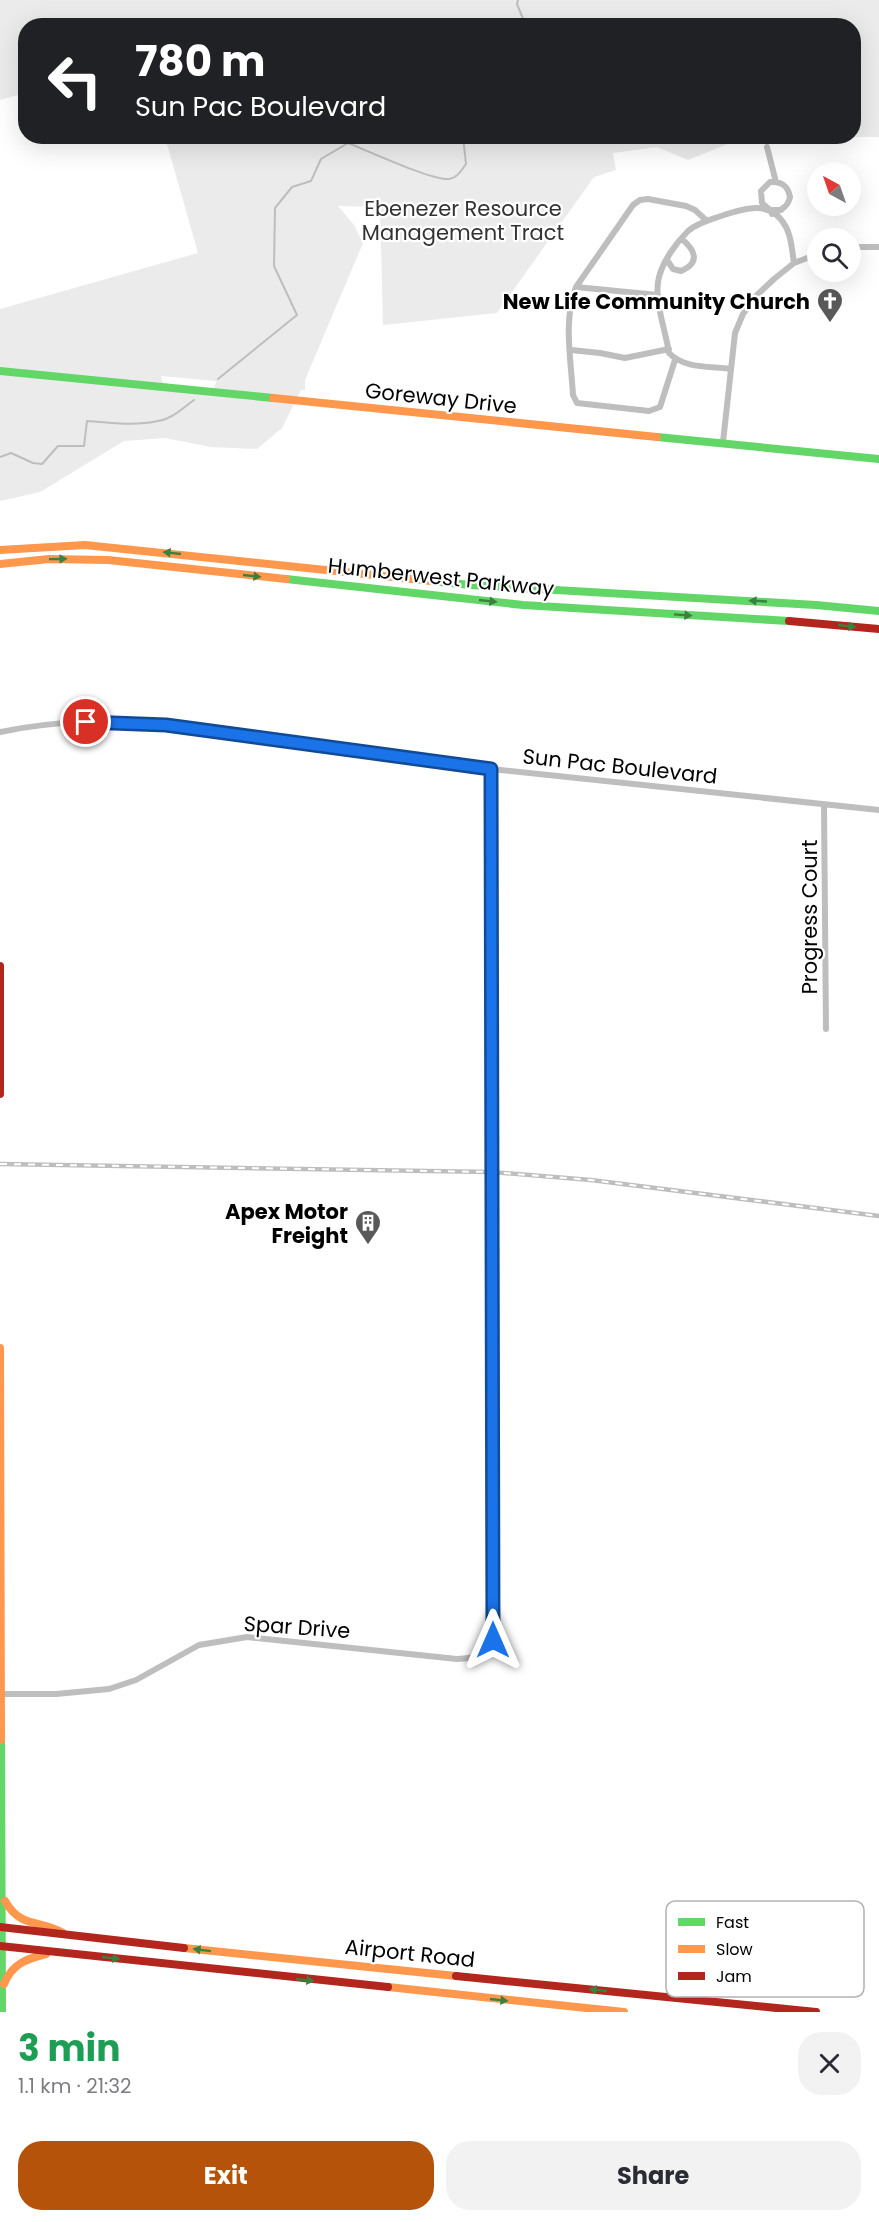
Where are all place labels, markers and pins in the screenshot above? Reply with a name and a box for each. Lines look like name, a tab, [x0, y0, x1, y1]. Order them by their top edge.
church icon: New Life Community Church	[815, 286, 845, 324]
place label: New Life Community Church	[503, 287, 810, 316]
pin	[60, 696, 111, 747]
place label: Apex Motor Freight	[225, 1197, 348, 1250]
building icon: Apex Motor Freight	[353, 1208, 383, 1246]

